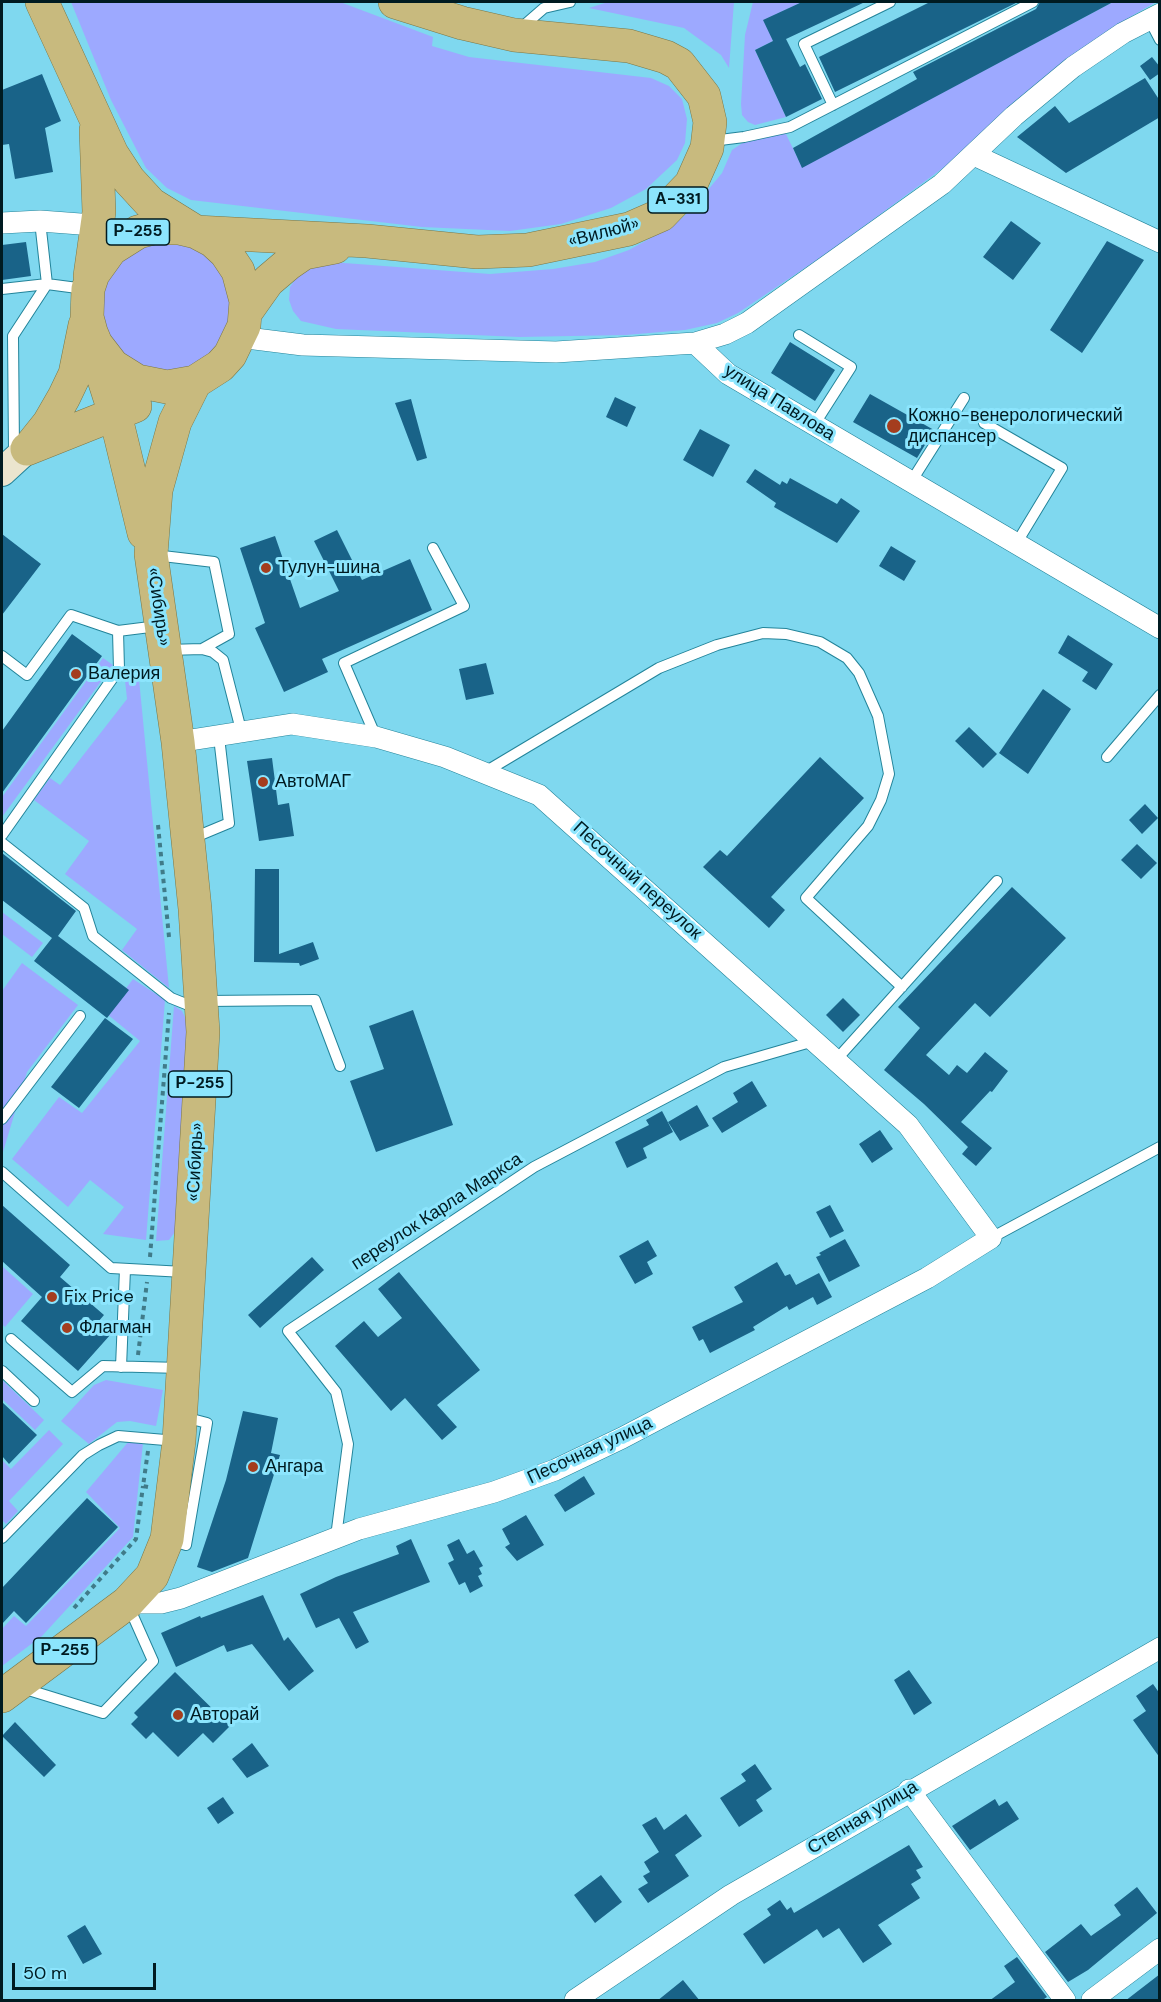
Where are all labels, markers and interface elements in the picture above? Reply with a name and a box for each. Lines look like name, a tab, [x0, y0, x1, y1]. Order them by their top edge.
road number: А-331	[648, 187, 708, 213]
street label: «Вилюй»	[566, 213, 642, 253]
road number: Р-255	[106, 219, 170, 245]
street label: улица Павлова	[720, 360, 838, 446]
place label: Кожно-венерологический диспансер	[908, 405, 1123, 448]
marker: Кожно-венерологический диспансер	[885, 417, 903, 435]
place label: Тулун-шина	[278, 557, 380, 579]
marker: Тулун-шина	[259, 561, 273, 575]
street label: «Сибирь»	[142, 566, 174, 648]
place label: Валерия	[88, 663, 160, 685]
marker: Валерия	[69, 667, 83, 681]
place label: АвтоМАГ	[275, 771, 351, 793]
marker: АвтоМАГ	[256, 775, 270, 789]
street label: Песочный переулок	[568, 818, 706, 944]
road number: Р-255	[168, 1071, 232, 1097]
street label: «Сибирь»	[183, 1122, 209, 1202]
street label: переулок Карла Маркса	[348, 1149, 526, 1275]
place label: Fix Price	[64, 1286, 134, 1308]
marker: Fix Price	[45, 1290, 59, 1304]
place label: Флагман	[79, 1317, 151, 1339]
marker: Флагман	[60, 1321, 74, 1335]
street label: Песочная улица	[524, 1413, 656, 1489]
place label: Ангара	[265, 1456, 323, 1478]
marker: Ангара	[246, 1460, 260, 1474]
road number: Р-255	[34, 1638, 97, 1664]
place label: Авторай	[190, 1704, 259, 1726]
marker: Авторай	[171, 1708, 185, 1722]
street label: Степная улица	[804, 1777, 922, 1859]
scale bar	[15, 1951, 159, 1989]
text: 50 m	[23, 1961, 67, 1985]

